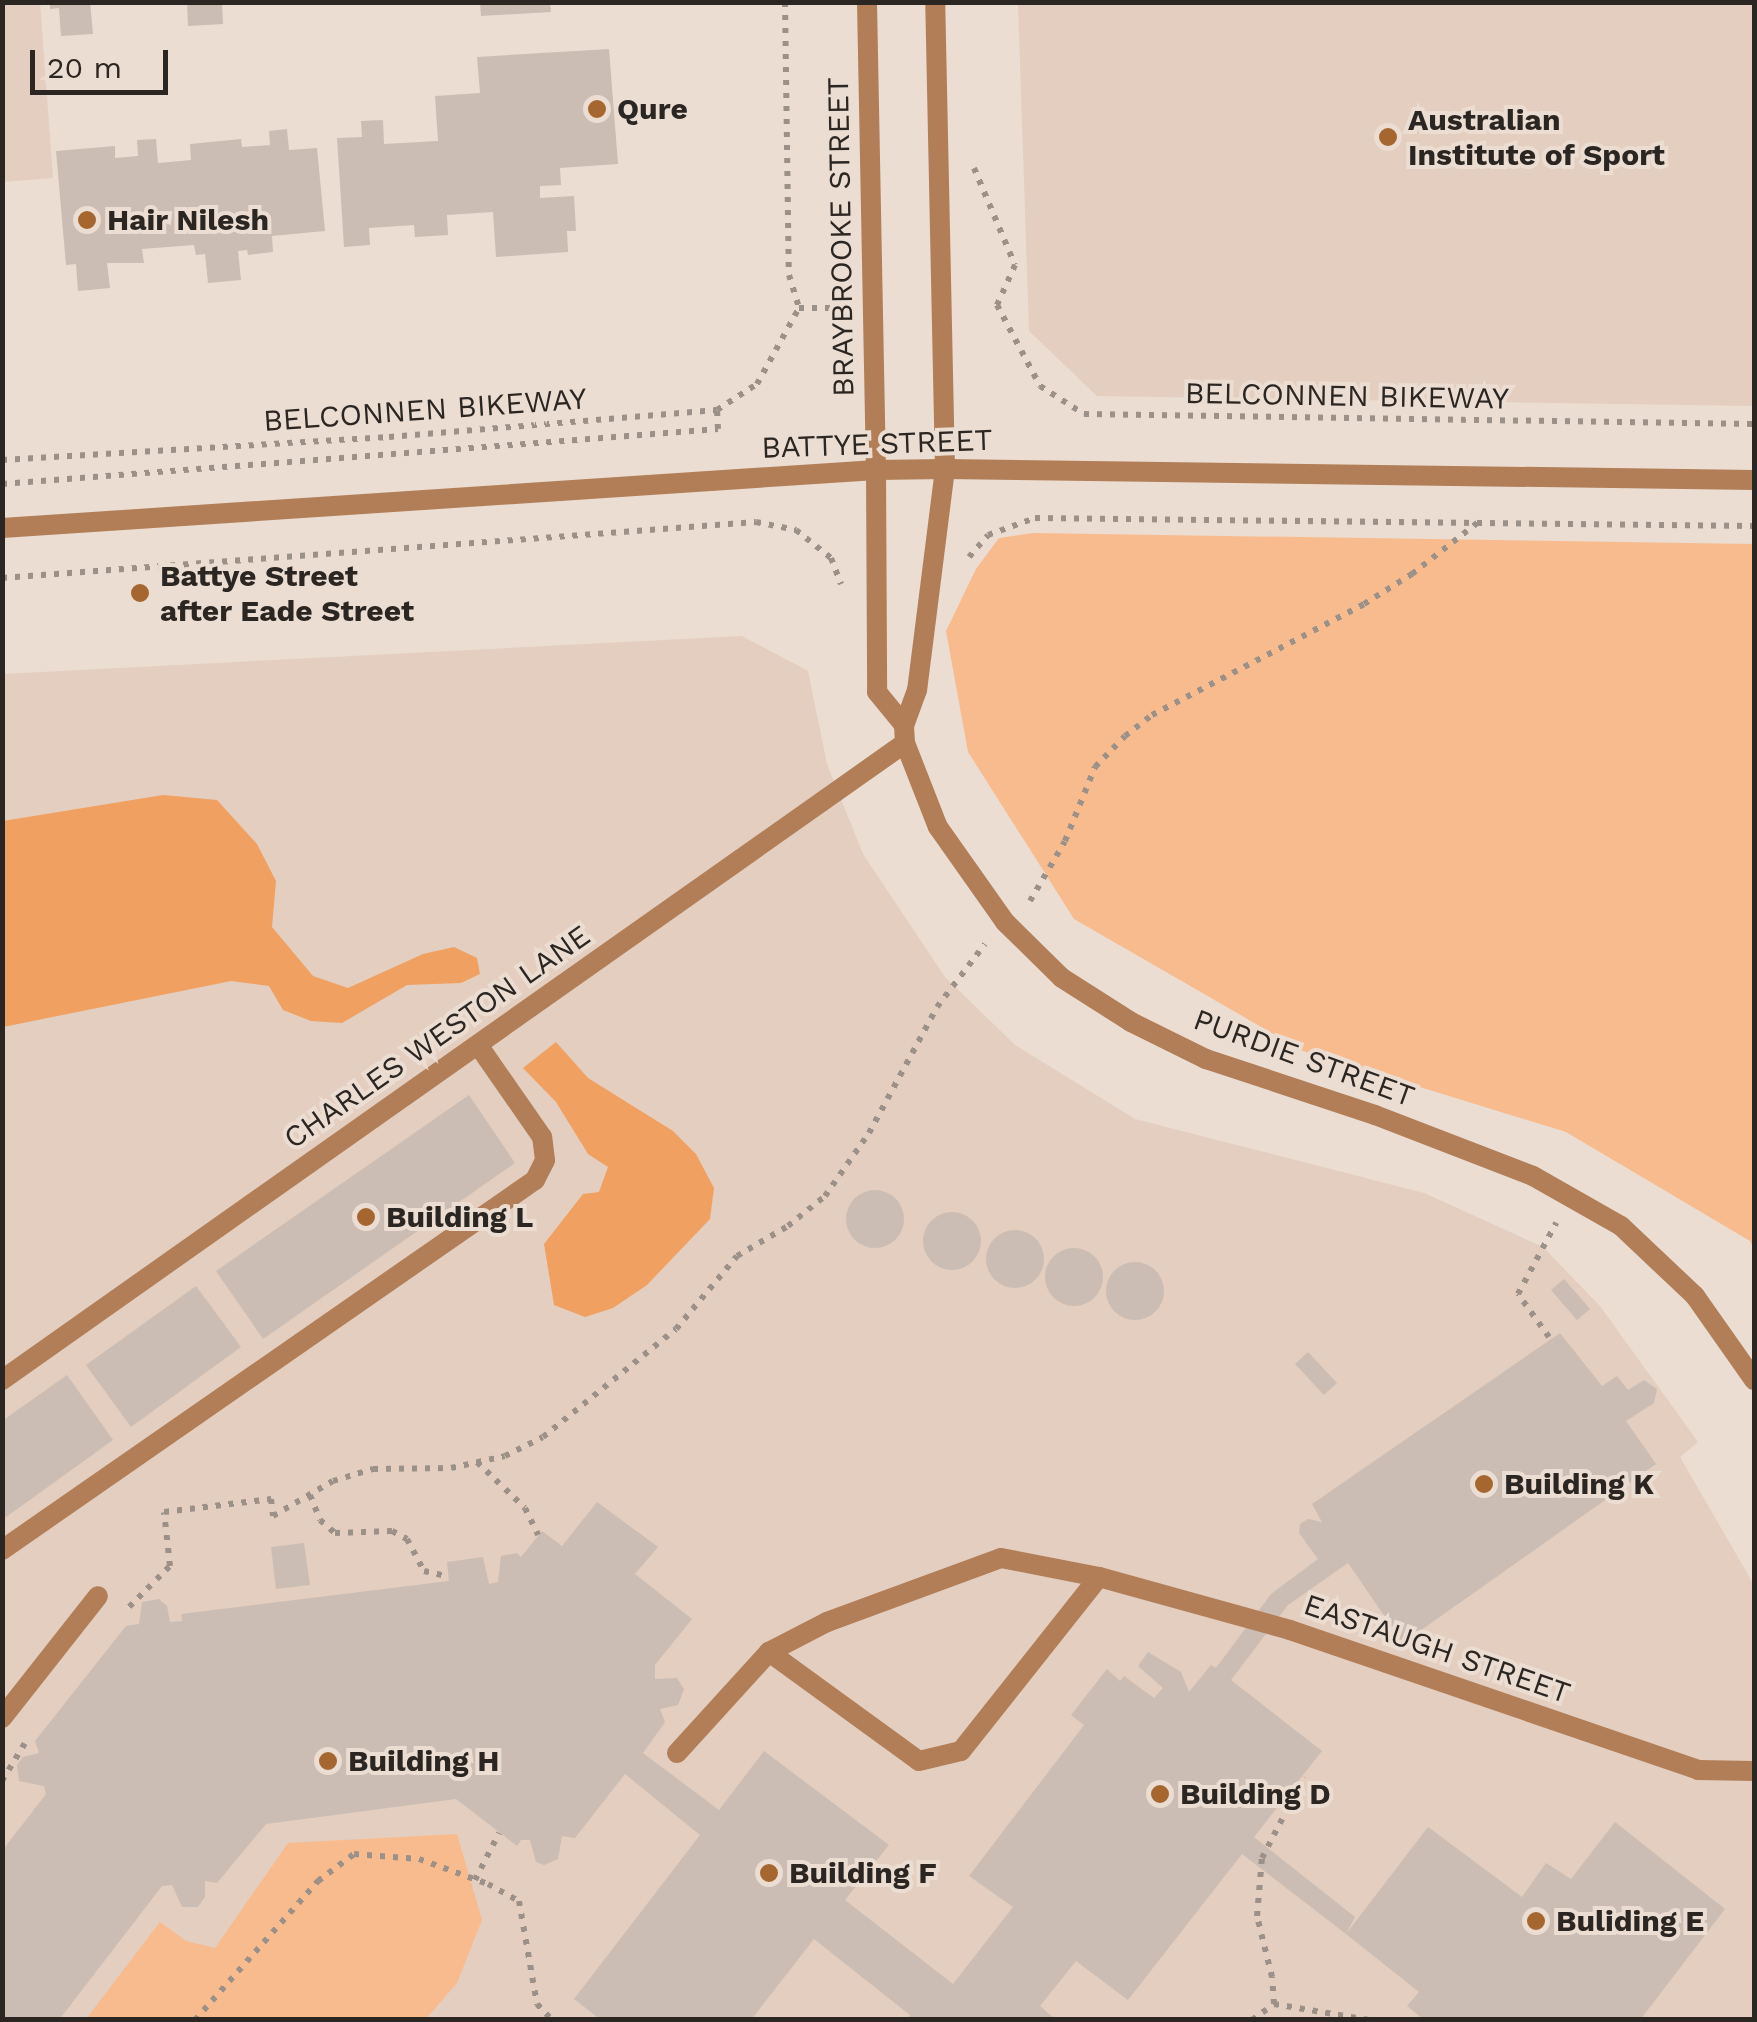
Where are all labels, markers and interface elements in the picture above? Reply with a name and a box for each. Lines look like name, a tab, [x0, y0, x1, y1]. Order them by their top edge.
scale bar	[35, 30, 172, 92]
text: 20 m	[47, 50, 122, 85]
street label: BRAYBROOKE STREET	[820, 77, 862, 397]
place label: Qure	[617, 91, 688, 127]
marker: Qure	[586, 98, 608, 120]
place label: Australian Institute of Sport	[1408, 102, 1665, 172]
marker: Australian Institute of Sport	[1377, 126, 1399, 148]
place label: Hair Nilesh	[107, 202, 269, 238]
marker: Hair Nilesh	[76, 209, 98, 231]
street label: BELCONNEN BIKEWAY	[1185, 375, 1509, 417]
street label: BELCONNEN BIKEWAY	[262, 381, 588, 439]
street label: BATTYE STREET	[761, 422, 993, 466]
place label: Battye Street after Eade Street	[160, 558, 414, 628]
marker: Battye Street after Eade Street	[129, 582, 151, 604]
street label: CHARLES WESTON LANE	[277, 917, 597, 1157]
street label: PURDIE STREET	[1189, 1001, 1419, 1115]
place label: Building L	[386, 1199, 533, 1235]
marker: Building L	[355, 1206, 377, 1228]
place label: Building K	[1504, 1466, 1654, 1502]
marker: Building K	[1473, 1473, 1495, 1495]
street label: EASTAUGH STREET	[1299, 1586, 1575, 1712]
place label: Building H	[348, 1743, 499, 1779]
marker: Building H	[317, 1750, 339, 1772]
place label: Building D	[1180, 1776, 1331, 1812]
marker: Building D	[1149, 1783, 1171, 1805]
place label: Building F	[789, 1855, 937, 1891]
marker: Building F	[758, 1862, 780, 1884]
place label: Buliding E	[1556, 1903, 1704, 1939]
marker: Buliding E	[1525, 1910, 1547, 1932]

